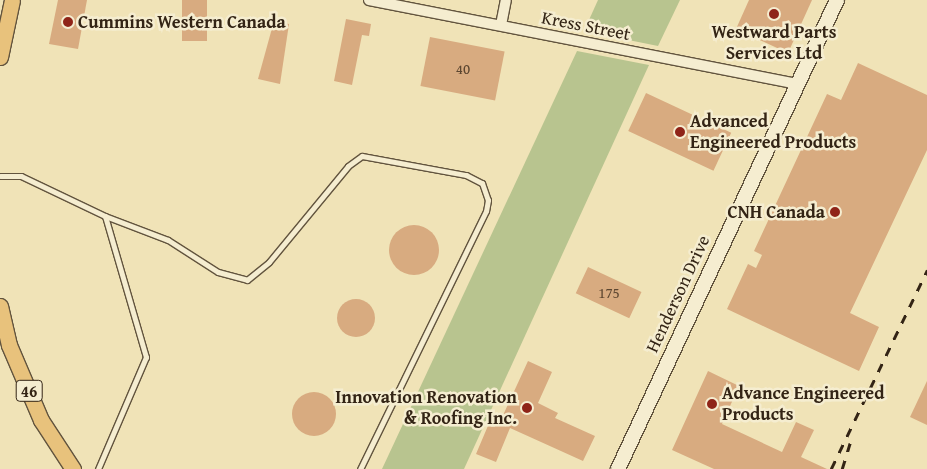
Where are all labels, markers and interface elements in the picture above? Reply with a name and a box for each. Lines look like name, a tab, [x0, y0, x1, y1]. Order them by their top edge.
street label: Kress Street	[540, 7, 632, 45]
marker: Westward Parts Services Ltd	[768, 8, 780, 20]
place label: Cummins Western Canada	[78, 11, 286, 33]
marker: Cummins Western Canada	[62, 16, 74, 28]
place label: Westward Parts Services Ltd	[712, 22, 836, 64]
house number: 40	[456, 60, 470, 78]
place label: Advanced Engineered Products	[690, 111, 856, 154]
marker: Advanced Engineered Products	[674, 126, 686, 138]
place label: CNH Canada	[728, 201, 825, 223]
marker: CNH Canada	[829, 206, 841, 218]
street label: Henderson Drive	[641, 232, 715, 356]
house number: 175	[598, 284, 620, 302]
road number: 46	[15, 378, 43, 404]
place label: Advance Engineered Products	[722, 383, 884, 426]
place label: Innovation Renovation & Roofing Inc.	[335, 387, 517, 429]
marker: Advance Engineered Products	[706, 398, 718, 410]
marker: Innovation Renovation & Roofing Inc.	[521, 402, 533, 414]

